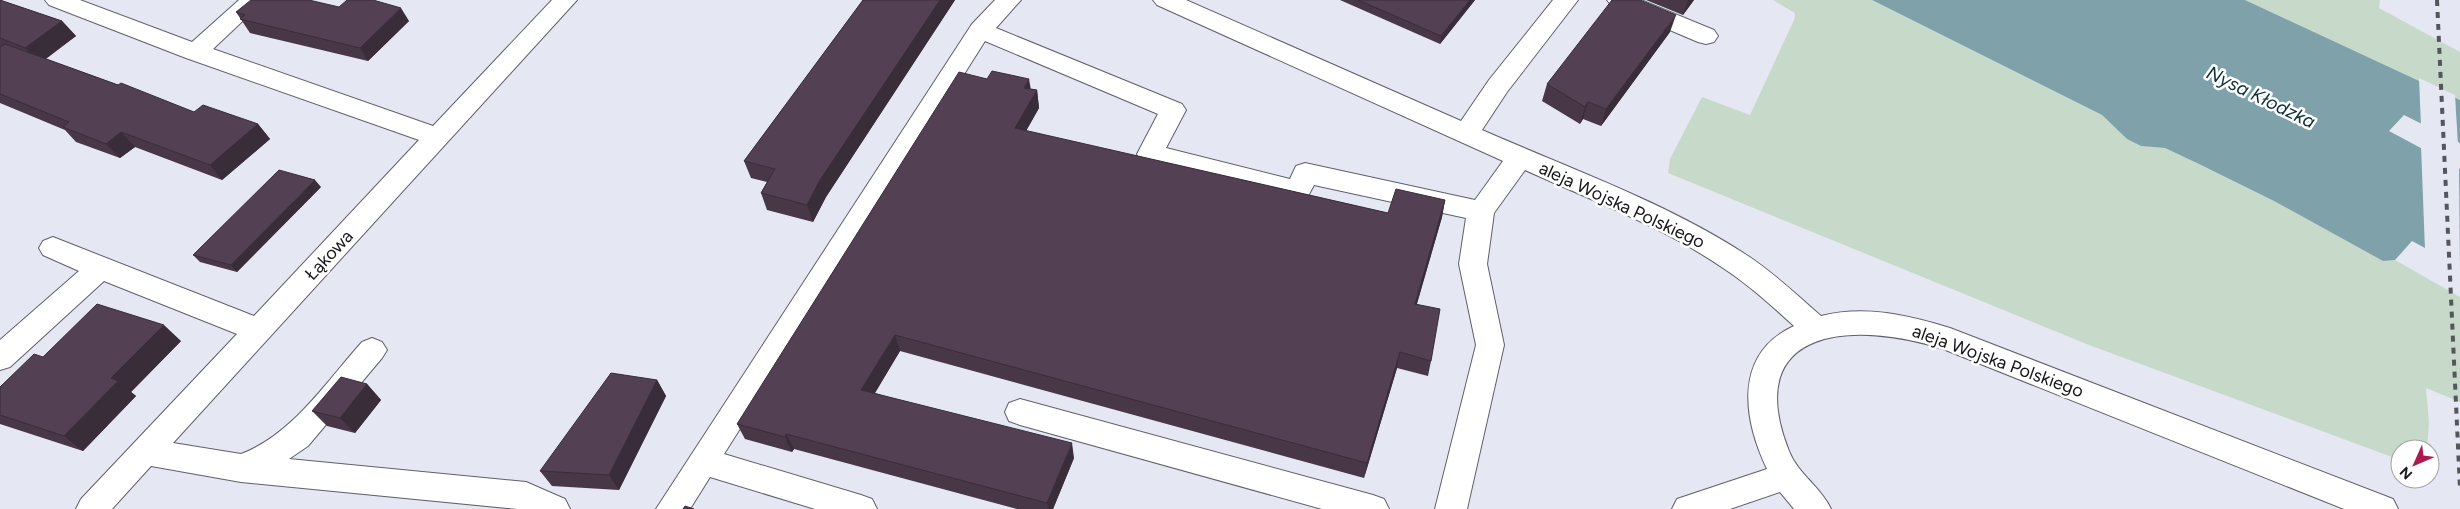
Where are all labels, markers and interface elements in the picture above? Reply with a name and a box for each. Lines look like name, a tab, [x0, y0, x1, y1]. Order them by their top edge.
water label: Nysa Kłodzka	[2203, 61, 2319, 133]
street label: aleja Wojska Polskiego	[1536, 157, 1708, 253]
street label: Łąkowa	[300, 225, 358, 285]
street label: aleja Wojska Polskiego	[1909, 320, 2087, 402]
north arrow	[2390, 439, 2440, 489]
text: N	[2396, 463, 2416, 483]

